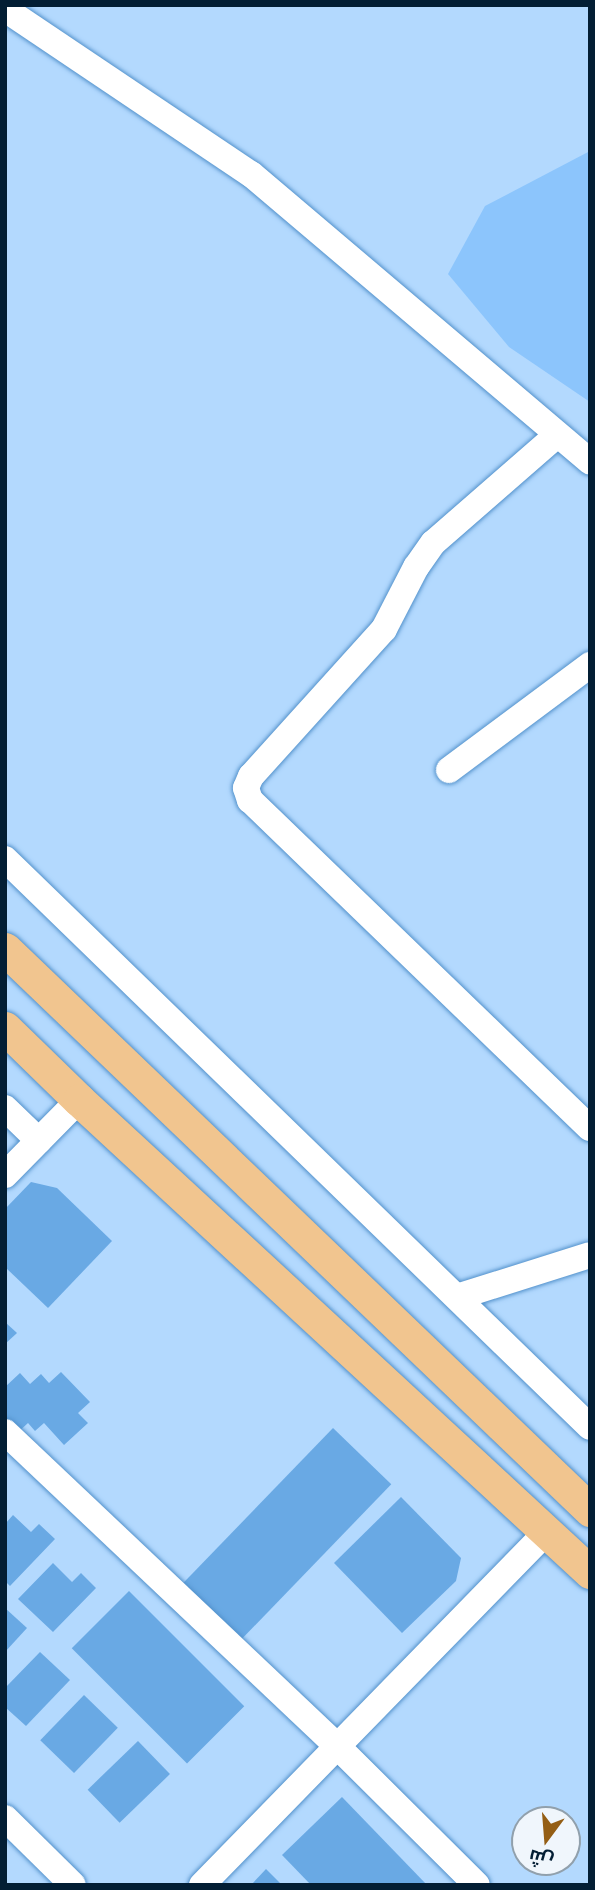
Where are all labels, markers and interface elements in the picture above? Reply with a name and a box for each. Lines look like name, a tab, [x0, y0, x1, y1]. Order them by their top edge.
north arrow	[511, 1806, 581, 1876]
text: ش	[526, 1844, 556, 1874]

